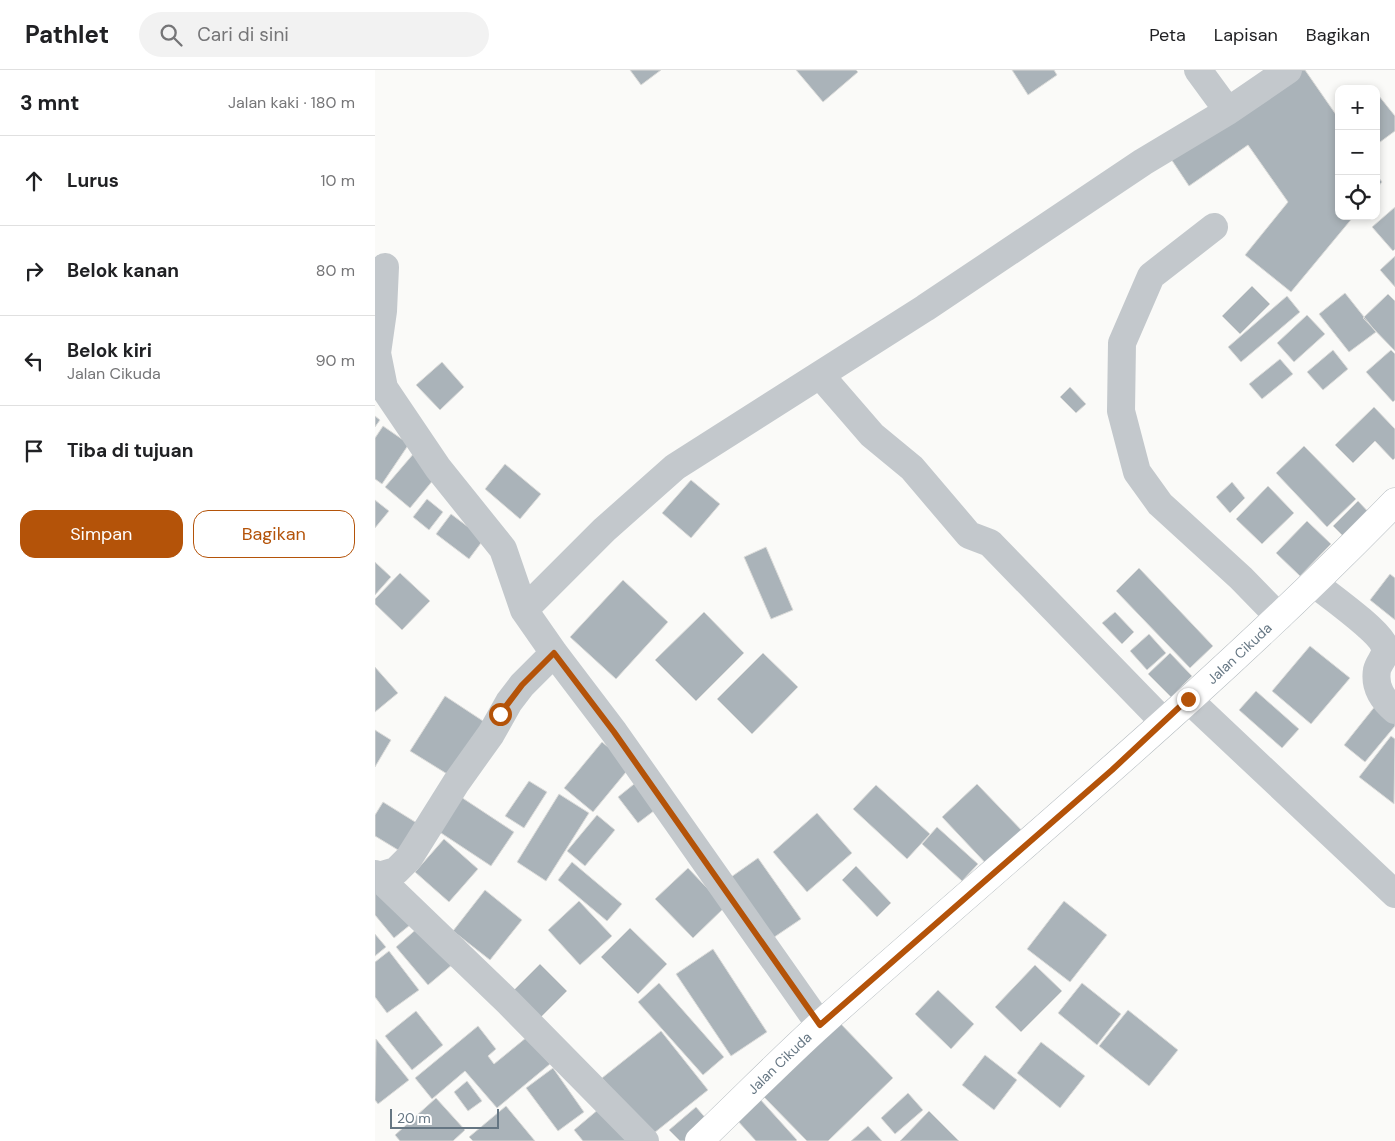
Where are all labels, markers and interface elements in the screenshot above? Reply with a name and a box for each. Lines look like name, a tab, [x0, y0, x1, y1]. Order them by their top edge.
search box	[139, 12, 489, 57]
text: Pathlet	[25, 19, 109, 50]
icon: search	[157, 21, 185, 49]
text: Cari di sini	[197, 22, 289, 47]
text: Peta	[1149, 23, 1186, 47]
text: Lapisan	[1214, 23, 1278, 47]
text: Bagikan	[1306, 23, 1370, 47]
map controls	[1335, 85, 1380, 220]
button: +	[1335, 85, 1380, 130]
text: 3 mnt	[20, 89, 79, 117]
text: Jalan kaki · 180 m	[228, 92, 355, 113]
button: −	[1335, 130, 1380, 175]
icon: ahead	[20, 167, 48, 195]
text: Lurus	[67, 168, 119, 193]
text: 10 m	[321, 170, 355, 191]
button: locate	[1335, 175, 1380, 220]
icon: right	[20, 257, 48, 285]
text: Belok kanan	[67, 258, 179, 283]
text: 80 m	[316, 260, 355, 281]
text: Belok kiri	[67, 338, 152, 363]
icon: left	[20, 347, 48, 375]
text: 90 m	[315, 350, 355, 371]
text: Jalan Cikuda	[67, 363, 161, 384]
icon: arrive	[20, 437, 48, 465]
text: Tiba di tujuan	[67, 438, 193, 463]
button: Simpan	[20, 510, 183, 558]
button: Bagikan	[193, 510, 355, 558]
street label: Jalan Cikuda	[1203, 619, 1276, 688]
route end	[1177, 688, 1200, 711]
route start	[489, 703, 512, 726]
street label: Jalan Cikuda	[744, 1028, 815, 1098]
scale bar	[390, 1106, 499, 1129]
text: 20 m	[397, 1109, 431, 1127]

